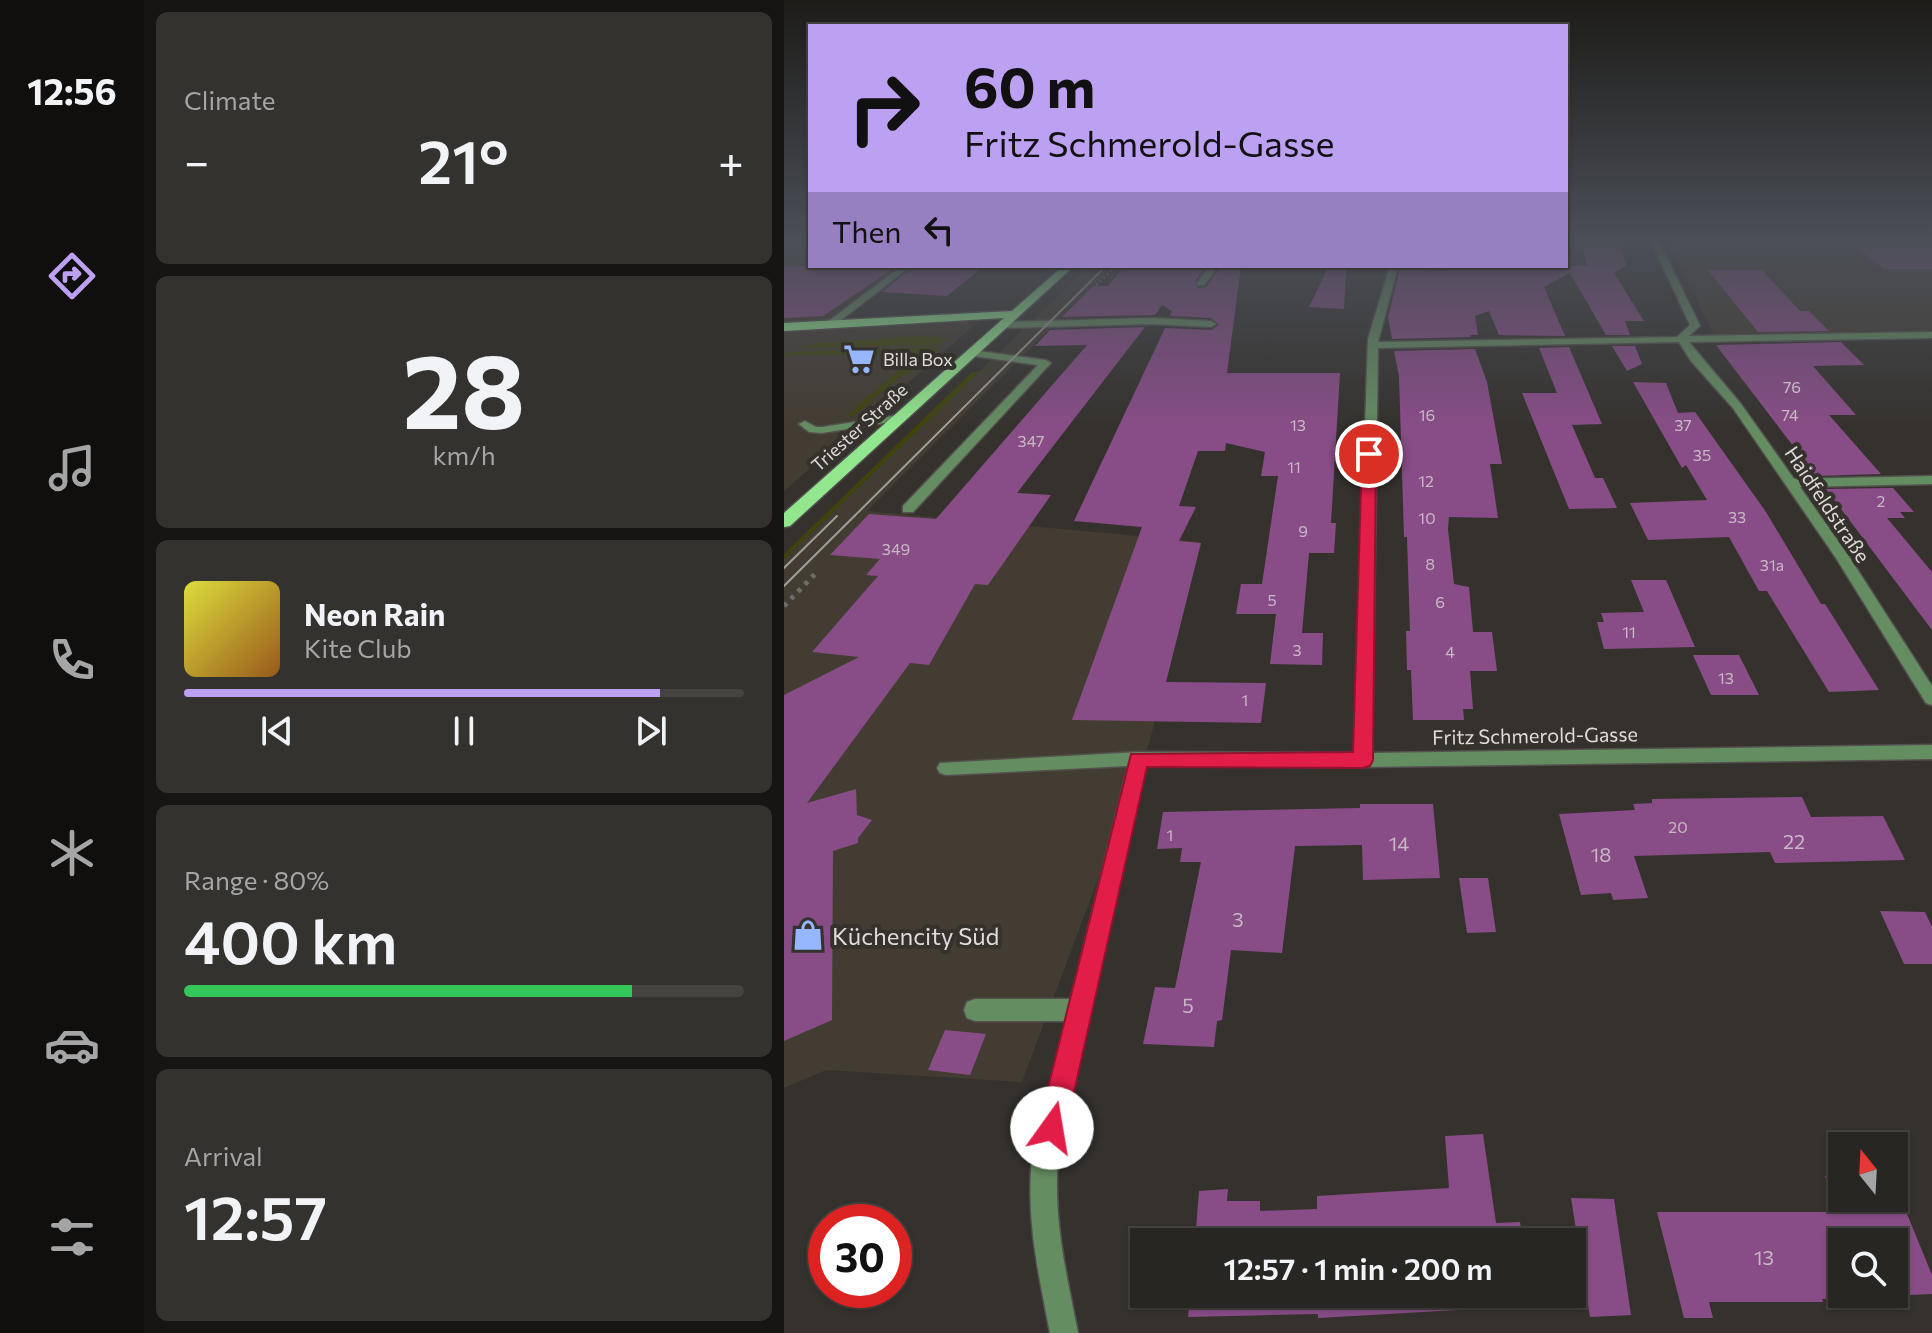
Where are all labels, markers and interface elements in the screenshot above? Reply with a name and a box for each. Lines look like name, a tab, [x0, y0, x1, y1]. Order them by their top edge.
text: 60 m	[964, 51, 1095, 120]
icon: right	[832, 56, 936, 160]
text: 12:56	[27, 68, 117, 112]
text: Climate	[184, 84, 276, 115]
text: Fritz Schmerold-Gasse	[964, 120, 1335, 164]
text: 21°	[418, 123, 509, 196]
text: −	[184, 133, 209, 187]
text: +	[718, 133, 744, 187]
icon: left	[917, 208, 961, 252]
text: Then	[832, 212, 901, 249]
icon: directions	[44, 248, 100, 304]
text: 28	[403, 323, 525, 450]
supermarket icon: Billa Box	[842, 342, 876, 376]
place label: Billa Box	[883, 348, 953, 370]
house number: 76	[1783, 377, 1801, 396]
street label: Triester Straße	[807, 378, 911, 476]
house number: 16	[1419, 405, 1435, 424]
house number: 74	[1781, 405, 1799, 424]
house number: 13	[1290, 415, 1306, 434]
house number: 37	[1674, 415, 1692, 434]
pin	[1335, 420, 1403, 488]
house number: 347	[1018, 431, 1044, 450]
icon: arrive	[1347, 432, 1391, 476]
text: km/h	[432, 439, 496, 470]
icon: music	[44, 440, 100, 496]
street label: Haidfeldstraße	[1780, 441, 1876, 567]
house number: 35	[1693, 445, 1711, 464]
house number: 11	[1287, 457, 1301, 476]
house number: 12	[1418, 471, 1434, 490]
house number: 2	[1877, 491, 1886, 510]
house number: 33	[1728, 507, 1746, 526]
house number: 10	[1418, 508, 1436, 527]
house number: 9	[1298, 521, 1308, 540]
house number: 349	[882, 539, 910, 558]
house number: 8	[1425, 554, 1435, 573]
house number: 31a	[1760, 555, 1784, 574]
house number: 5	[1267, 590, 1277, 609]
house number: 6	[1435, 592, 1445, 611]
text: Neon Rain	[304, 595, 445, 632]
house number: 11	[1622, 622, 1636, 641]
icon: phone	[44, 632, 100, 688]
text: Kite Club	[304, 632, 412, 663]
house number: 3	[1292, 640, 1302, 659]
house number: 4	[1445, 642, 1455, 661]
house number: 13	[1718, 668, 1734, 687]
house number: 1	[1242, 690, 1248, 709]
icon: previous	[255, 709, 299, 753]
icon: pause	[442, 709, 486, 753]
icon: next	[629, 709, 673, 753]
street label: Fritz Schmerold-Gasse	[1432, 721, 1638, 749]
house number: 20	[1668, 817, 1688, 836]
icon: climate	[44, 825, 100, 881]
house number: 1	[1167, 825, 1173, 844]
house number: 22	[1783, 829, 1805, 853]
house number: 14	[1389, 831, 1409, 855]
house number: 18	[1591, 842, 1611, 866]
text: Range · 80%	[184, 864, 329, 895]
text: 400 km	[184, 903, 397, 976]
house number: 3	[1232, 907, 1244, 931]
shop icon: Küchencity Süd	[791, 918, 825, 952]
place label: Küchencity Süd	[832, 921, 999, 950]
house number: 5	[1182, 993, 1194, 1017]
icon: car	[44, 1017, 100, 1073]
position arrow	[1010, 1086, 1094, 1170]
north arrow	[1828, 1132, 1908, 1212]
map controls	[1828, 1132, 1908, 1308]
text: Arrival	[184, 1140, 263, 1171]
text: 12:57	[184, 1179, 327, 1252]
speed limit sign: 30	[808, 1204, 912, 1308]
icon: filters	[44, 1209, 100, 1265]
button: search	[1828, 1228, 1908, 1308]
house number: 13	[1754, 1245, 1774, 1269]
text: 12:57 · 1 min · 200 m	[1224, 1249, 1492, 1286]

